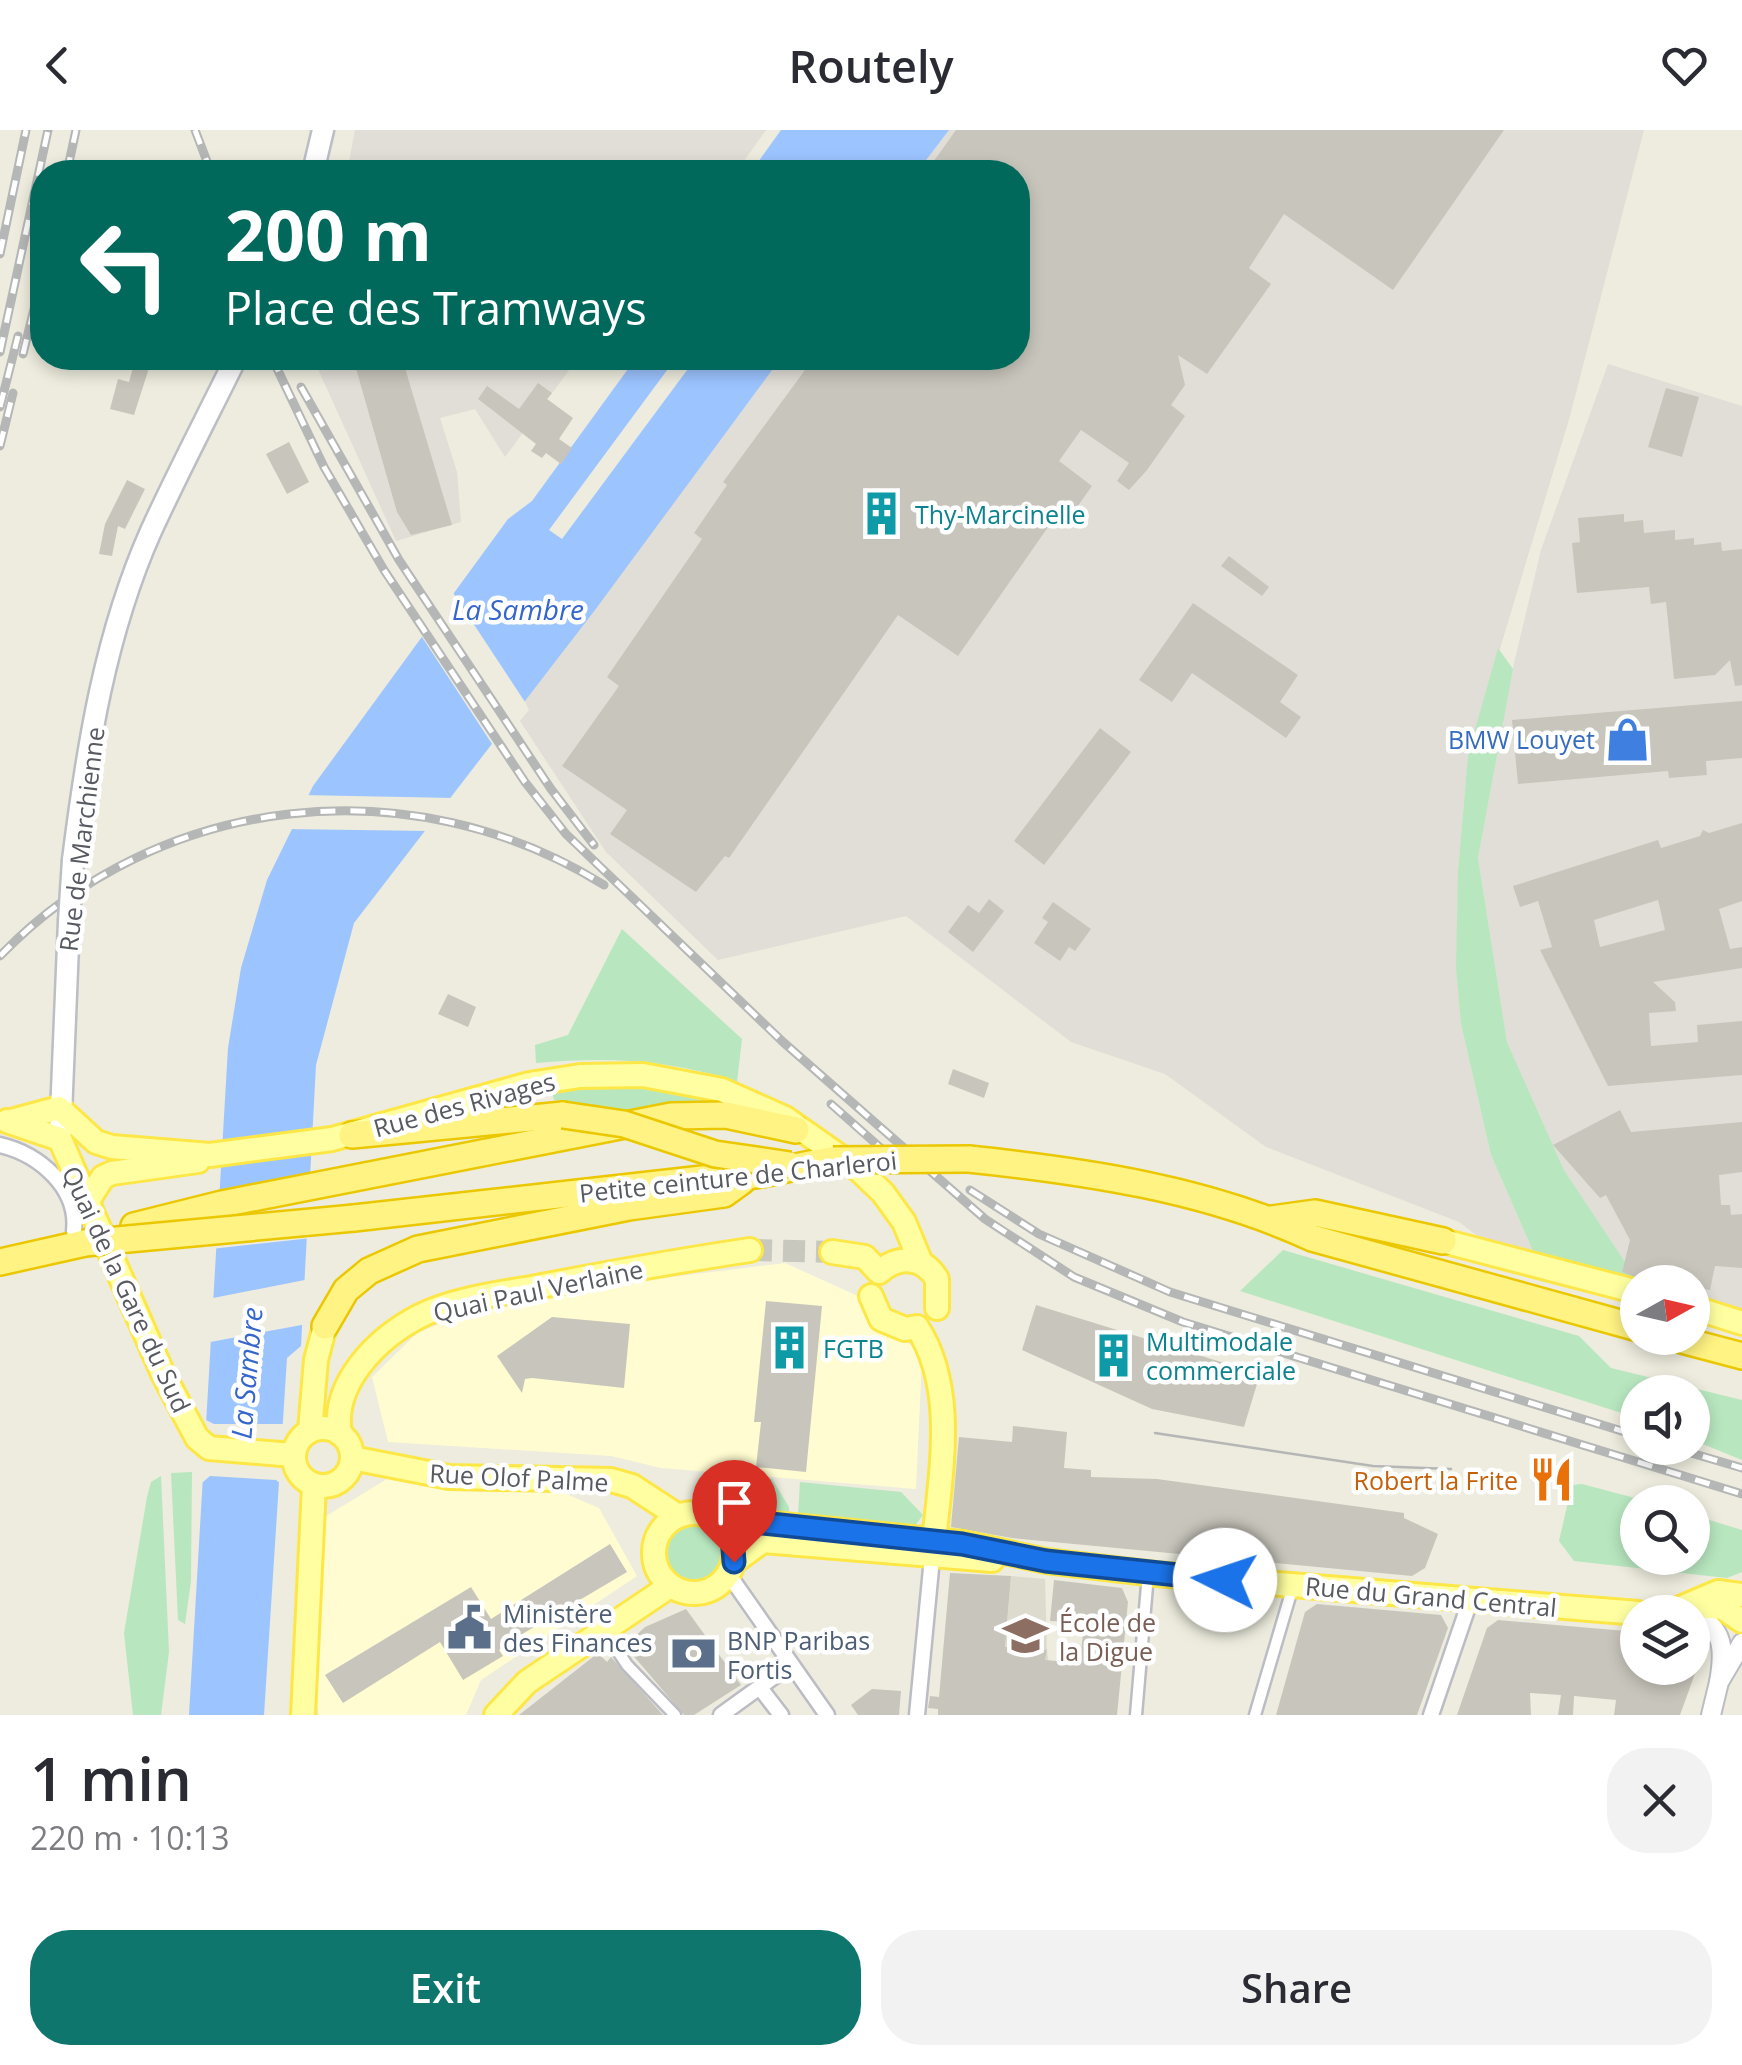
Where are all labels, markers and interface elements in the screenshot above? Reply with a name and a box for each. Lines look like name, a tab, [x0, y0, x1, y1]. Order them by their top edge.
text: Routely	[788, 35, 954, 96]
icon: back	[30, 38, 85, 93]
icon: heart	[1657, 38, 1712, 93]
text: 200 m	[225, 186, 432, 282]
icon: left	[60, 200, 190, 330]
text: Place des Tramways	[225, 277, 647, 338]
building icon: Thy-Marcinelle	[858, 490, 906, 538]
place label: Thy-Marcinelle	[915, 497, 1086, 531]
water label: La Sambre	[452, 590, 584, 628]
shop icon: BMW Louyet	[1604, 715, 1652, 763]
place label: BMW Louyet	[1448, 722, 1595, 756]
street label: Rue de Marchienne	[50, 725, 112, 953]
street label: Rue des Rivages	[369, 1063, 559, 1145]
street label: Petite ceinture de Charleroi	[577, 1142, 899, 1210]
street label: Quai de la Gare du Sud	[55, 1160, 199, 1418]
street label: Quai Paul Verlaine	[430, 1251, 646, 1329]
north arrow	[1620, 1265, 1710, 1355]
map controls	[1620, 1265, 1710, 1685]
water label: La Sambre	[221, 1306, 271, 1440]
building icon: FGTB	[766, 1324, 814, 1372]
place label: Multimodale commerciale	[1146, 1324, 1296, 1387]
place label: FGTB	[823, 1331, 884, 1365]
building icon: Multimodale commerciale	[1089, 1331, 1137, 1379]
button: sound	[1620, 1375, 1710, 1465]
street label: Rue Olof Palme	[429, 1455, 609, 1499]
restaurant icon: Robert la Frite	[1527, 1456, 1575, 1504]
pin	[692, 1460, 777, 1563]
place label: Robert la Frite	[1353, 1463, 1518, 1497]
icon: arrive	[707, 1475, 762, 1530]
button: search	[1620, 1485, 1710, 1575]
position arrow	[1173, 1528, 1277, 1632]
street label: Rue du Grand Central	[1304, 1568, 1558, 1624]
button: layers	[1620, 1595, 1710, 1685]
place label: Ministère des Finances	[503, 1596, 652, 1659]
public building icon: Ministère des Finances	[446, 1603, 494, 1651]
place label: École de la Digue	[1059, 1605, 1156, 1668]
school or university icon: École de la Digue	[1002, 1612, 1050, 1660]
place label: BNP Paribas Fortis	[727, 1623, 870, 1686]
bank icon: BNP Paribas Fortis	[670, 1630, 718, 1678]
text: 1 min	[30, 1737, 192, 1819]
button: close	[1607, 1748, 1712, 1853]
text: 220 m · 10:13	[30, 1816, 229, 1859]
button: Exit	[30, 1930, 861, 2045]
button: Share	[881, 1930, 1712, 2045]

